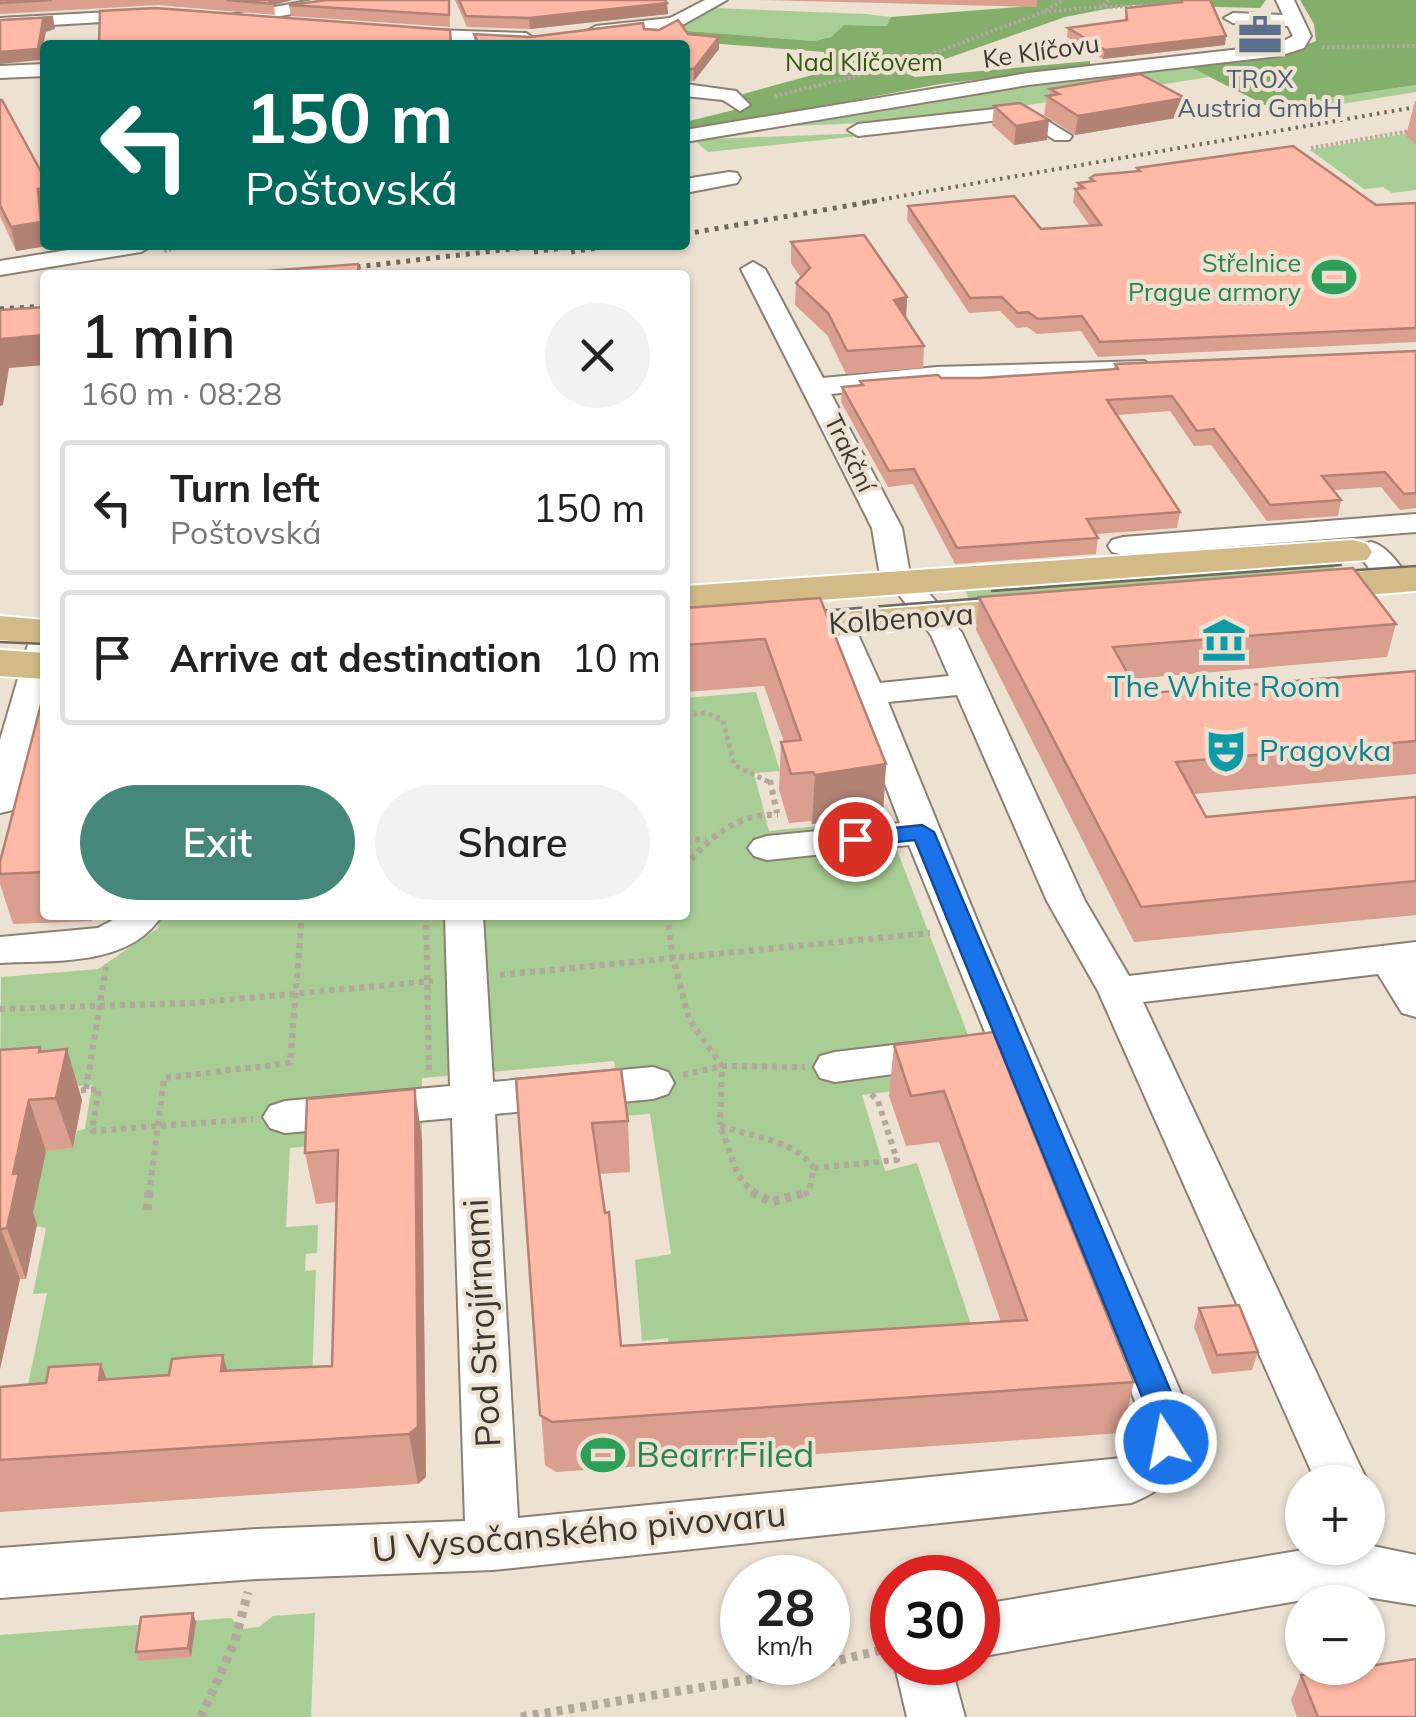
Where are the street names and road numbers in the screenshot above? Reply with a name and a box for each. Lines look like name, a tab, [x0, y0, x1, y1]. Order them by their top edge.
street label: Ke Klíčovu	[981, 27, 1101, 74]
street label: Trakční	[818, 409, 883, 498]
street label: Kolbenova	[827, 594, 975, 642]
street label: Pod Strojírnami	[453, 1198, 509, 1448]
street label: U Vysočanského pivovaru	[370, 1491, 788, 1571]

